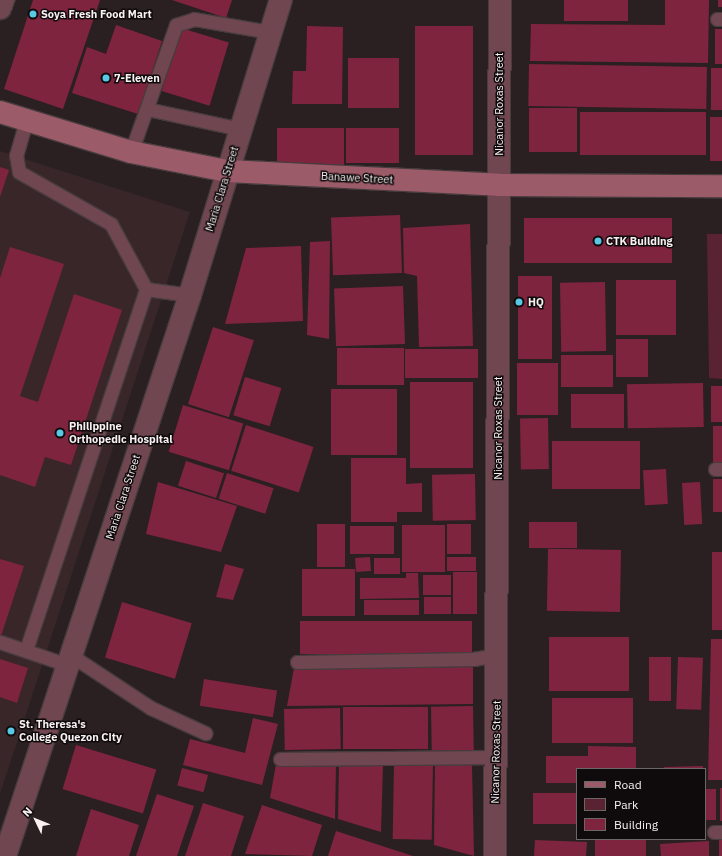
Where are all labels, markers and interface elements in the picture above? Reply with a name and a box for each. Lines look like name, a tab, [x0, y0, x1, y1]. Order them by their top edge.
place label: Soya Fresh Food Mart	[41, 7, 152, 21]
marker: Soya Fresh Food Mart	[28, 9, 38, 19]
street label: Nicanor Roxas Street	[492, 52, 506, 156]
place label: 7-Eleven	[114, 71, 160, 85]
marker: 7-Eleven	[101, 73, 111, 83]
street label: Maria Clara Street	[203, 145, 241, 233]
street label: Banawe Street	[321, 170, 393, 186]
place label: CTK Building	[606, 234, 673, 248]
marker: CTK Building	[593, 236, 603, 246]
place label: HQ	[528, 295, 544, 309]
marker: HQ	[513, 296, 525, 308]
street label: Nicanor Roxas Street	[491, 376, 505, 480]
place label: Philippine Orthopedic Hospital	[69, 420, 173, 446]
marker: Philippine Orthopedic Hospital	[54, 427, 66, 439]
street label: Maria Clara Street	[103, 453, 143, 541]
street label: Nicanor Roxas Street	[488, 700, 504, 804]
place label: St. Theresa's College Quezon City	[19, 718, 122, 744]
marker: St. Theresa's College Quezon City	[6, 726, 16, 736]
legend	[576, 768, 706, 840]
text: Road	[614, 777, 642, 792]
text: Park	[614, 797, 638, 812]
north arrow	[16, 800, 56, 840]
text: N	[19, 804, 35, 820]
text: Building	[614, 817, 658, 832]

